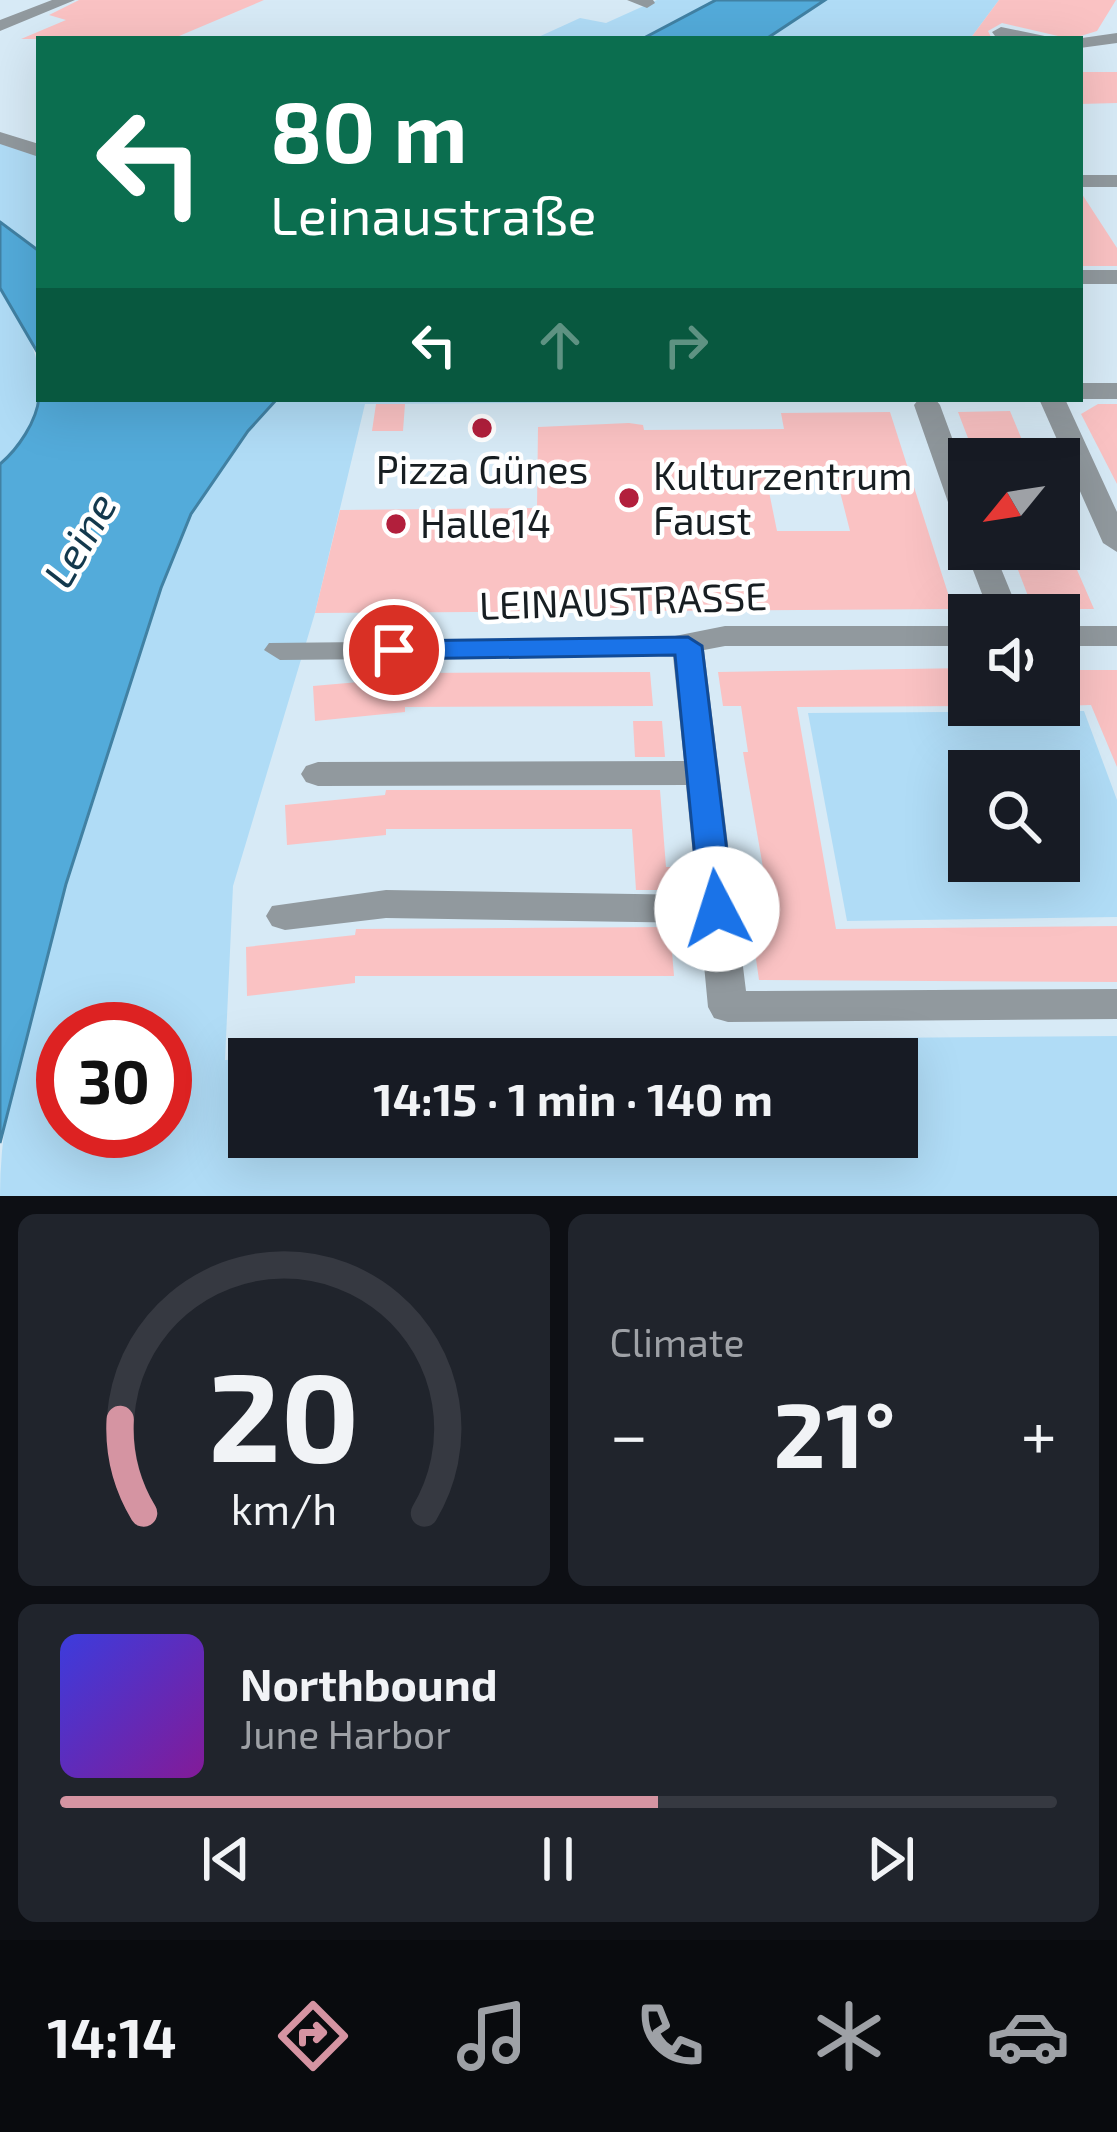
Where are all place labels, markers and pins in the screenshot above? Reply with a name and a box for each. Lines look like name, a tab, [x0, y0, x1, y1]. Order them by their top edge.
marker: Pizza Günes	[469, 415, 495, 441]
place label: Pizza Günes	[376, 445, 588, 492]
place label: Kulturzentrum Faust	[653, 451, 913, 543]
marker: Kulturzentrum Faust	[616, 485, 642, 511]
place label: Halle14	[420, 499, 551, 546]
marker: Halle14	[383, 511, 409, 537]
pin	[343, 599, 445, 701]

